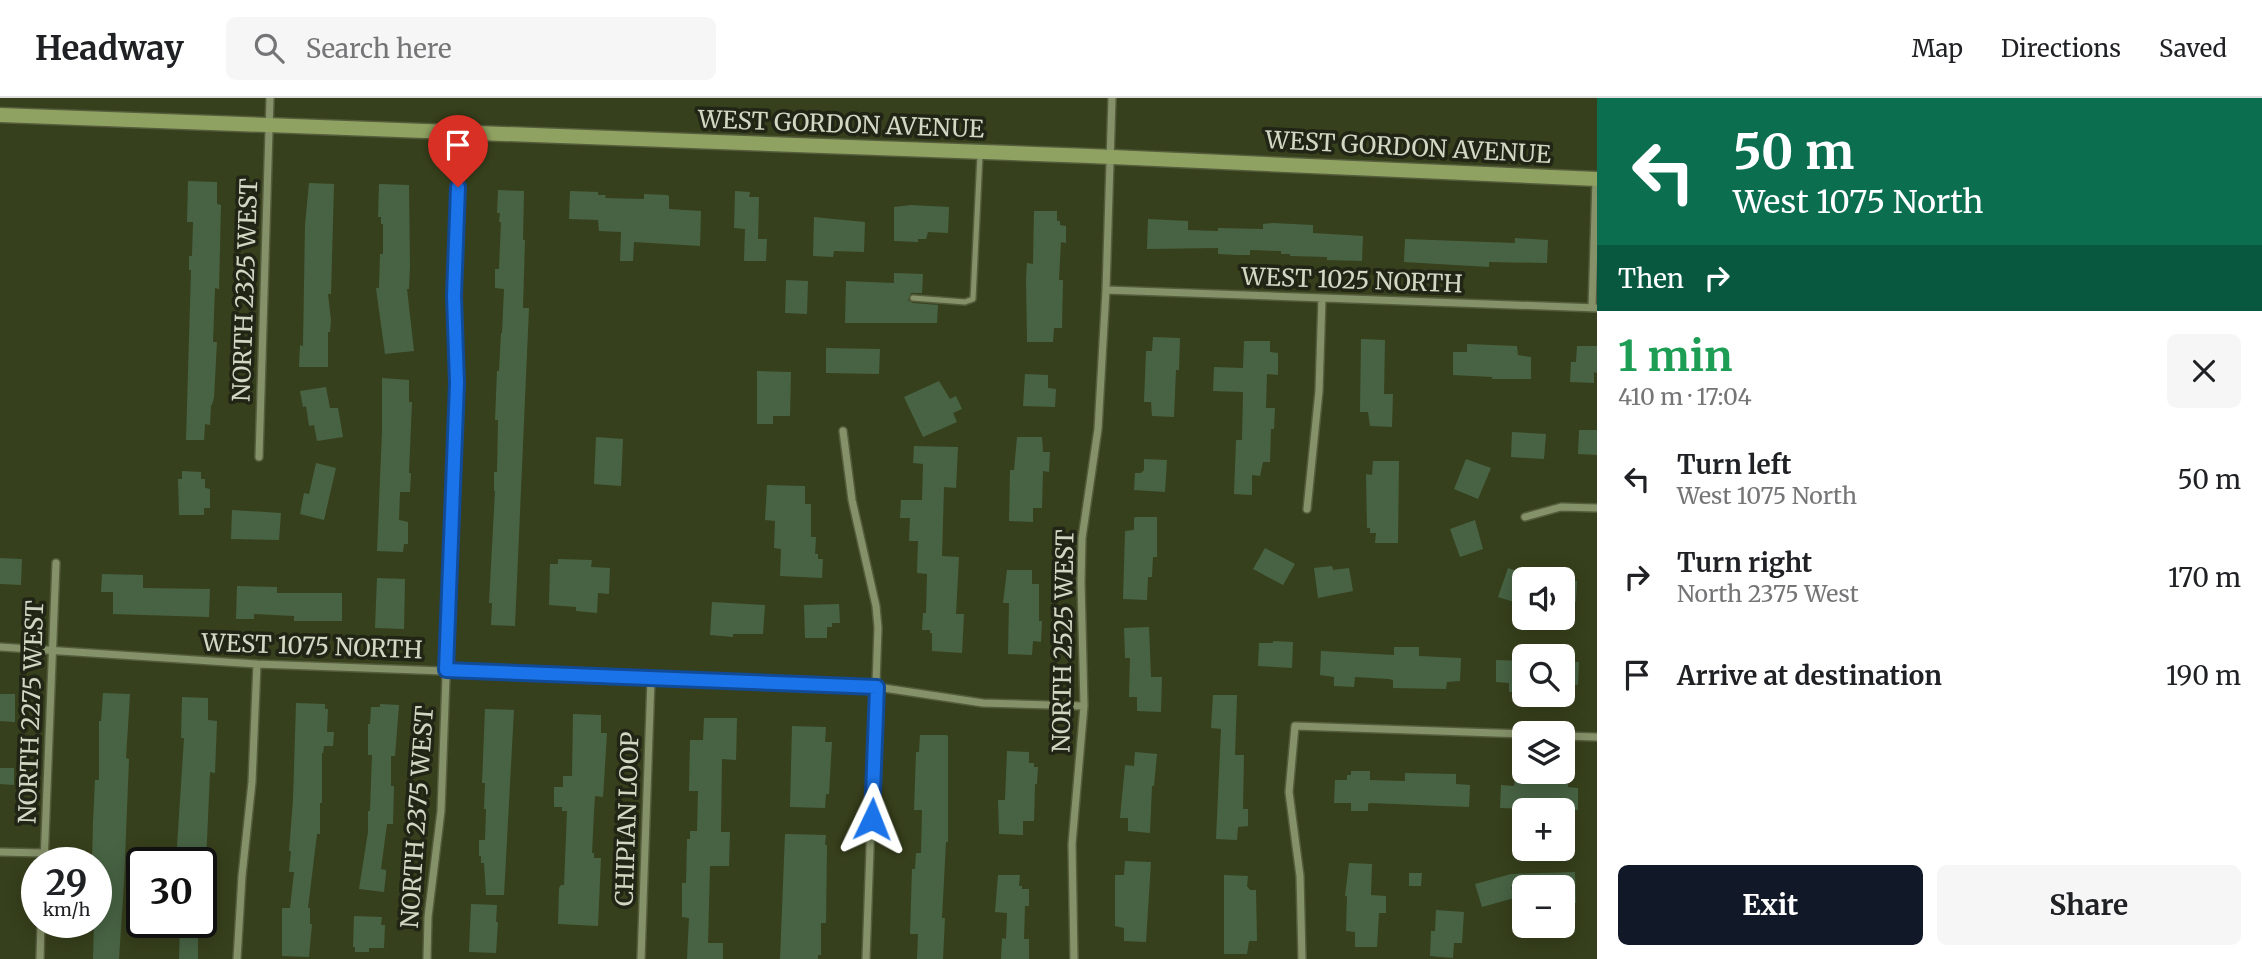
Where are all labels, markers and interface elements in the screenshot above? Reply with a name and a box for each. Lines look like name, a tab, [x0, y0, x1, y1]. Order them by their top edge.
search box	[226, 17, 716, 80]
text: Headway	[35, 28, 184, 69]
icon: search	[250, 29, 288, 67]
text: Search here	[306, 32, 452, 65]
text: Map	[1912, 33, 1963, 64]
text: Directions	[2001, 33, 2121, 64]
text: Saved	[2159, 33, 2227, 64]
street label: WEST GORDON AVENUE	[696, 103, 985, 145]
pin	[428, 115, 488, 187]
text: 50 m	[1733, 121, 1854, 182]
street label: WEST GORDON AVENUE	[1263, 124, 1552, 170]
icon: arrive	[439, 126, 477, 164]
icon: left	[1618, 126, 1709, 217]
street label: NORTH 2325 WEST	[226, 178, 264, 402]
text: West 1075 North	[1733, 182, 1984, 222]
icon: right	[1698, 259, 1736, 297]
street label: WEST 1025 NORTH	[1240, 261, 1463, 299]
text: Then	[1618, 262, 1684, 295]
text: 1 min	[1618, 330, 1732, 382]
button: close	[2167, 334, 2241, 408]
text: 410 m · 17:04	[1618, 382, 1752, 411]
text: Turn left	[1677, 448, 1791, 481]
icon: left	[1618, 460, 1656, 498]
text: 50 m	[2177, 463, 2241, 496]
text: West 1075 North	[1677, 481, 1857, 510]
street label: NORTH 2525 WEST	[1046, 529, 1080, 753]
text: Turn right	[1677, 546, 1812, 579]
icon: right	[1618, 558, 1656, 596]
text: 170 m	[2168, 561, 2241, 594]
map controls	[1512, 567, 1575, 938]
button: sound	[1512, 567, 1575, 630]
text: North 2375 West	[1677, 579, 1859, 608]
street label: NORTH 2275 WEST	[12, 599, 50, 824]
street label: WEST 1075 NORTH	[200, 627, 423, 665]
button: search	[1512, 644, 1575, 707]
icon: arrive	[1618, 656, 1656, 694]
text: Arrive at destination	[1677, 659, 1942, 692]
text: 190 m	[2166, 659, 2241, 692]
street label: NORTH 2375 WEST	[394, 704, 440, 929]
button: layers	[1512, 721, 1575, 784]
street label: CHIPIAN LOOP	[608, 731, 646, 907]
position arrow	[835, 782, 909, 856]
button: +	[1512, 798, 1575, 861]
speed limit sign: 30	[126, 847, 217, 938]
text: 29	[46, 861, 87, 905]
button: Exit	[1618, 865, 1923, 945]
button: Share	[1937, 865, 2241, 945]
button: −	[1512, 875, 1575, 938]
text: km/h	[43, 898, 90, 921]

